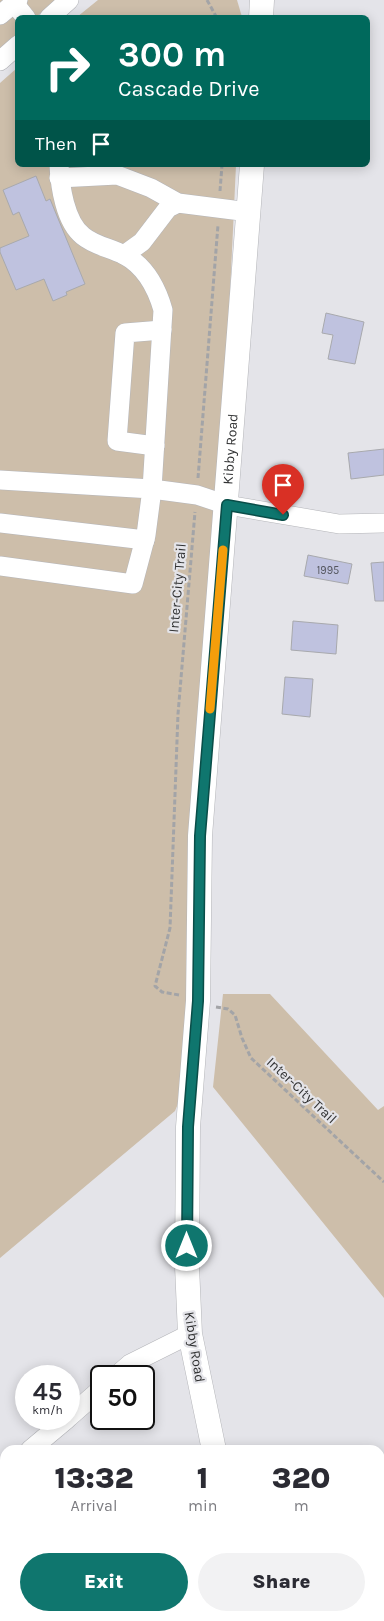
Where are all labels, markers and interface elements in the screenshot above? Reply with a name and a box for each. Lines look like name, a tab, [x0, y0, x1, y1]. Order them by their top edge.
text: 300 m	[118, 34, 226, 75]
icon: right	[35, 35, 100, 100]
text: Cascade Drive	[118, 76, 260, 102]
icon: arrive	[87, 130, 115, 158]
text: Then	[35, 133, 77, 155]
street label: Kibby Road	[219, 413, 242, 485]
pin	[262, 464, 304, 515]
icon: arrive	[269, 471, 297, 499]
street label: Inter-City Trail	[165, 543, 190, 633]
house number: 1995	[317, 564, 339, 577]
street label: Inter-City Trail	[263, 1054, 340, 1127]
position arrow	[160, 1219, 212, 1271]
street label: Kibby Road	[181, 1311, 208, 1384]
speed limit sign: 50	[90, 1365, 155, 1430]
text: 45	[33, 1377, 62, 1406]
text: km/h	[32, 1403, 63, 1417]
text: 13:32	[54, 1460, 134, 1496]
text: 1	[197, 1460, 208, 1496]
text: 320	[272, 1460, 331, 1496]
text: Arrival	[71, 1496, 117, 1515]
text: min	[188, 1496, 217, 1515]
text: m	[294, 1496, 309, 1515]
button: Exit	[20, 1553, 188, 1611]
button: Share	[198, 1553, 365, 1611]

